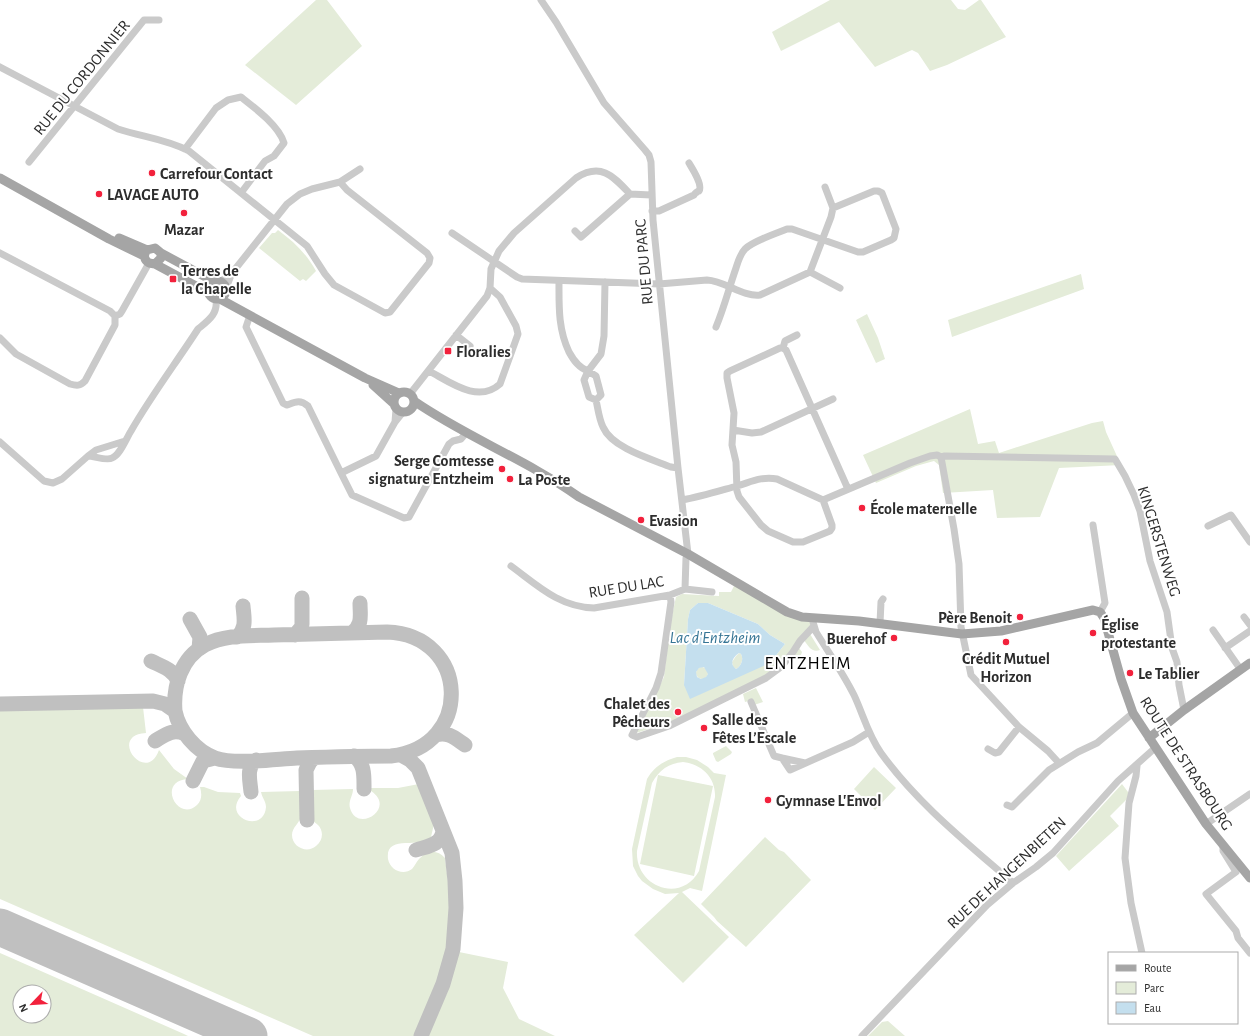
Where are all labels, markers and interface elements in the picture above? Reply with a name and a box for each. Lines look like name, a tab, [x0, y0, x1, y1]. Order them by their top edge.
street label: RUE DU CORDONNIER	[31, 17, 133, 138]
place label: Carrefour Contact	[160, 166, 273, 182]
marker: Carrefour Contact	[147, 168, 157, 178]
place label: LAVAGE AUTO	[107, 187, 199, 203]
marker: LAVAGE AUTO	[94, 189, 104, 199]
marker: Mazar	[179, 208, 189, 218]
street label: RUE DU PARC	[632, 219, 656, 305]
place label: Mazar	[164, 222, 205, 238]
place label: Terres de la Chapelle	[181, 263, 252, 297]
marker: Terres de la Chapelle	[168, 274, 178, 284]
place label: Floralies	[456, 344, 511, 360]
marker: Floralies	[443, 346, 453, 356]
place label: Serge Comtesse signature Entzheim	[369, 453, 494, 487]
marker: Serge Comtesse signature Entzheim	[497, 464, 507, 474]
place label: La Poste	[518, 472, 571, 488]
marker: La Poste	[505, 474, 515, 484]
street label: KINGERSTENWEG	[1135, 484, 1183, 598]
place label: École maternelle	[870, 498, 977, 517]
marker: École maternelle	[857, 503, 867, 513]
place label: Evasion	[649, 513, 698, 529]
marker: Evasion	[636, 515, 646, 525]
street label: RUE DU LAC	[587, 573, 665, 601]
place label: Père Benoit	[938, 610, 1013, 626]
marker: Père Benoit	[1015, 612, 1025, 622]
place label: Église protestante	[1101, 614, 1176, 651]
marker: Église protestante	[1088, 628, 1098, 638]
water label: Lac d'Entzheim	[670, 629, 760, 646]
place label: Buerehof	[826, 631, 888, 647]
marker: Buerehof	[889, 633, 899, 643]
marker: Crédit Mutuel Horizon	[1001, 637, 1011, 647]
place label: Crédit Mutuel Horizon	[962, 651, 1050, 685]
district label: ENTZHEIM	[764, 655, 852, 673]
place label: Le Tablier	[1138, 666, 1200, 682]
marker: Le Tablier	[1125, 668, 1135, 678]
street label: ROUTE DE STRASBOURG	[1137, 694, 1235, 833]
place label: Chalet des Pêcheurs	[604, 696, 670, 730]
marker: Chalet des Pêcheurs	[673, 707, 683, 717]
place label: Salle des Fêtes L’Escale	[712, 712, 797, 746]
marker: Salle des Fêtes L’Escale	[699, 723, 709, 733]
place label: Gymnase L'Envol	[776, 793, 881, 810]
marker: Gymnase L'Envol	[763, 795, 773, 805]
street label: RUE DE HANGENBIETEN	[944, 814, 1069, 932]
legend	[1108, 952, 1238, 1024]
text: Route	[1144, 962, 1171, 974]
text: Parc	[1144, 982, 1164, 994]
north arrow	[12, 984, 52, 1024]
text: N	[17, 1002, 30, 1014]
text: Eau	[1144, 1002, 1161, 1014]

